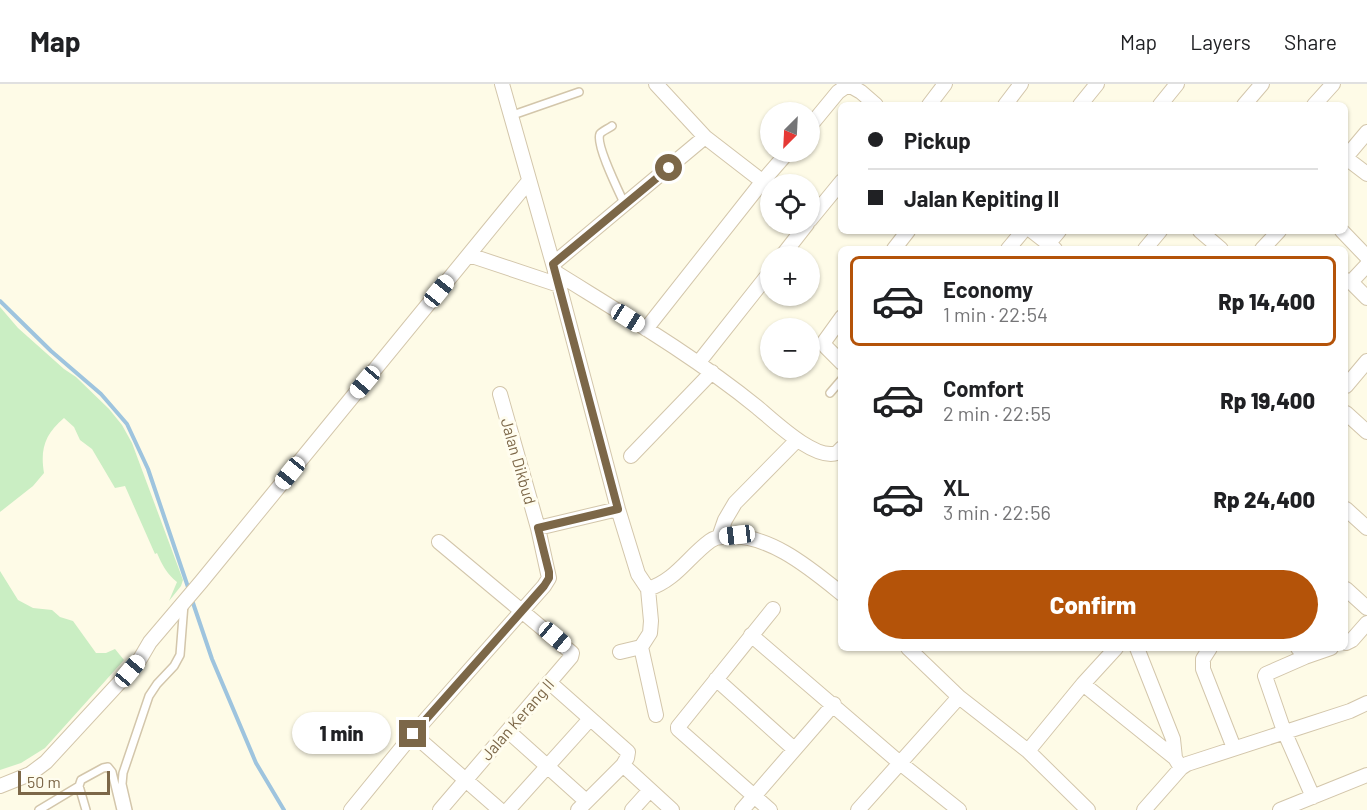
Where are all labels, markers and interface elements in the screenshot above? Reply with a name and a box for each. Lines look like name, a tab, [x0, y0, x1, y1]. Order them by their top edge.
text: Map	[30, 24, 81, 58]
text: Map	[1120, 29, 1157, 54]
text: Layers	[1190, 29, 1251, 54]
text: Share	[1284, 29, 1337, 54]
north arrow	[760, 102, 820, 162]
map controls	[760, 102, 820, 378]
text: Pickup	[904, 127, 971, 153]
route start	[655, 154, 682, 181]
button: locate	[760, 174, 820, 234]
text: Jalan Kepiting II	[904, 185, 1059, 211]
button: +	[760, 246, 820, 306]
car	[421, 271, 457, 311]
icon: car	[871, 274, 925, 328]
text: Economy	[943, 276, 1033, 302]
text: Rp 14,400	[1218, 288, 1315, 314]
car	[608, 301, 648, 335]
text: 1 min · 22:54	[943, 302, 1048, 326]
button: −	[760, 318, 820, 378]
car	[347, 362, 383, 402]
icon: car	[871, 373, 925, 427]
text: Comfort	[943, 375, 1024, 401]
text: Rp 19,400	[1220, 387, 1315, 413]
text: 2 min · 22:55	[943, 401, 1051, 425]
street label: Jalan Dikbud	[498, 416, 540, 506]
car	[272, 453, 308, 493]
icon: car	[871, 472, 925, 526]
text: XL	[943, 474, 969, 500]
text: Rp 24,400	[1214, 486, 1315, 512]
text: 3 min · 22:56	[943, 500, 1051, 524]
car	[718, 524, 756, 546]
button: Confirm	[868, 570, 1318, 639]
car	[535, 619, 575, 655]
car	[112, 651, 148, 691]
street label: Jalan Kerang II	[476, 674, 558, 764]
callout: 1 min	[293, 713, 392, 755]
route end	[399, 720, 426, 747]
text: 1 min	[320, 721, 363, 745]
scale bar	[18, 768, 110, 796]
text: 50 m	[27, 772, 61, 791]

